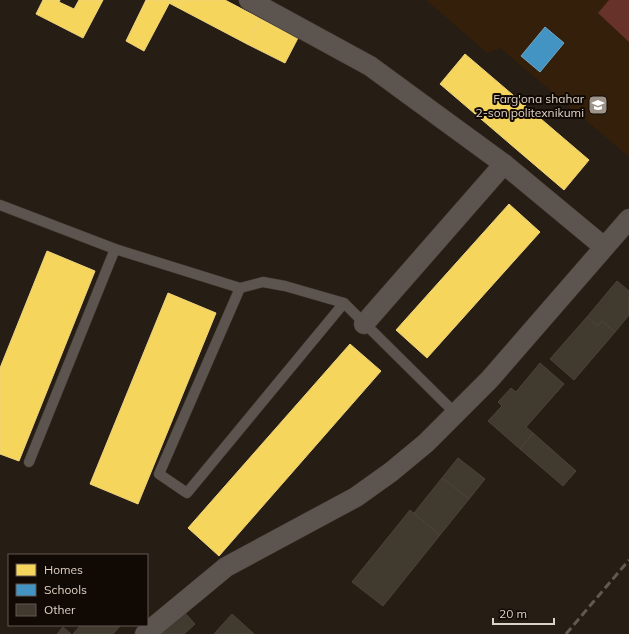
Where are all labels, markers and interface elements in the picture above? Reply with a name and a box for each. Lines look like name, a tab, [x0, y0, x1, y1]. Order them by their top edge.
place label: Farg'ona shahar 2-son politexnikumi	[475, 91, 585, 120]
school or university icon: Farg'ona shahar 2-son politexnikumi	[587, 94, 609, 116]
legend	[8, 554, 148, 626]
text: Homes	[44, 562, 83, 577]
text: Schools	[44, 582, 87, 597]
scale bar	[493, 600, 554, 626]
text: Other	[44, 602, 76, 617]
text: 20 m	[499, 606, 527, 621]

